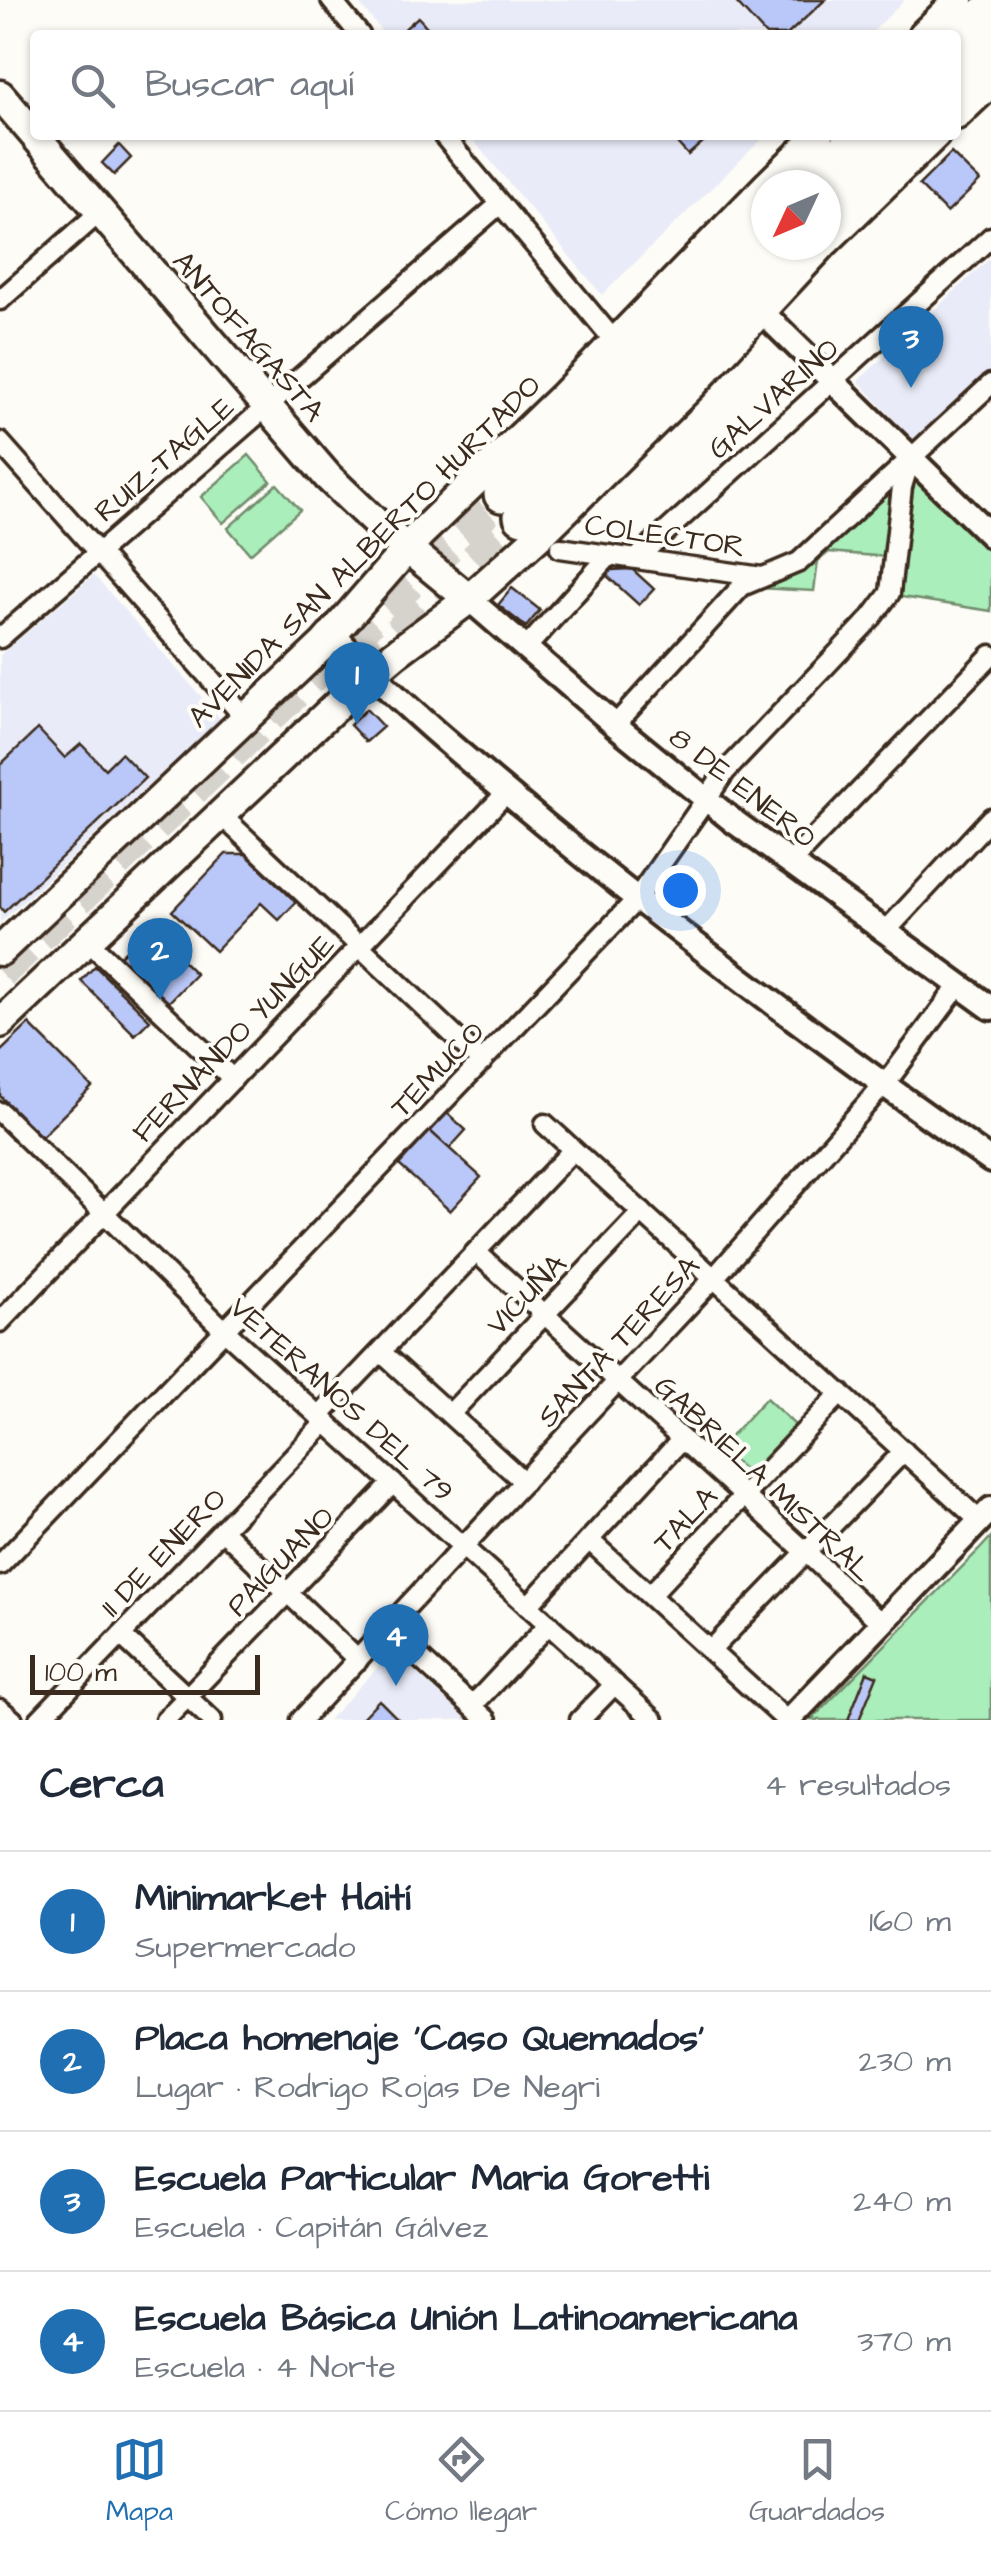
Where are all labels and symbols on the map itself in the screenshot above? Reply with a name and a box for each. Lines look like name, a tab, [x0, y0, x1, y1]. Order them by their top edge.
north arrow	[751, 170, 841, 260]
street label: ANTOFAGASTA	[162, 242, 334, 431]
pin: 3	[878, 306, 944, 388]
street label: GALVARINO	[699, 328, 849, 469]
street label: AVENIDA SAN ALBERTO HURTADO	[179, 366, 551, 738]
street label: RUIZ-TAGLE	[86, 387, 244, 532]
street label: COLECTOR	[582, 504, 748, 568]
pin: 1	[324, 642, 390, 724]
street label: 8 DE ENERO	[660, 717, 825, 859]
your location	[655, 865, 706, 916]
pin: 2	[128, 918, 192, 1000]
street label: FERNANDO YUNGUE	[123, 925, 345, 1152]
street label: TEMUCO	[381, 1012, 494, 1127]
street label: VICUÑA	[477, 1244, 576, 1345]
street label: SANTA TERESA	[528, 1246, 710, 1437]
street label: VETERANOS DEL 79	[220, 1287, 463, 1512]
street label: GABRIELA MISTRAL	[645, 1366, 882, 1592]
street label: TALA	[644, 1477, 728, 1562]
street label: 11 DE ENERO	[91, 1479, 236, 1627]
street label: PAIGUANO	[217, 1497, 344, 1626]
pin: 4	[364, 1604, 428, 1686]
scale bar	[30, 1650, 260, 1694]

